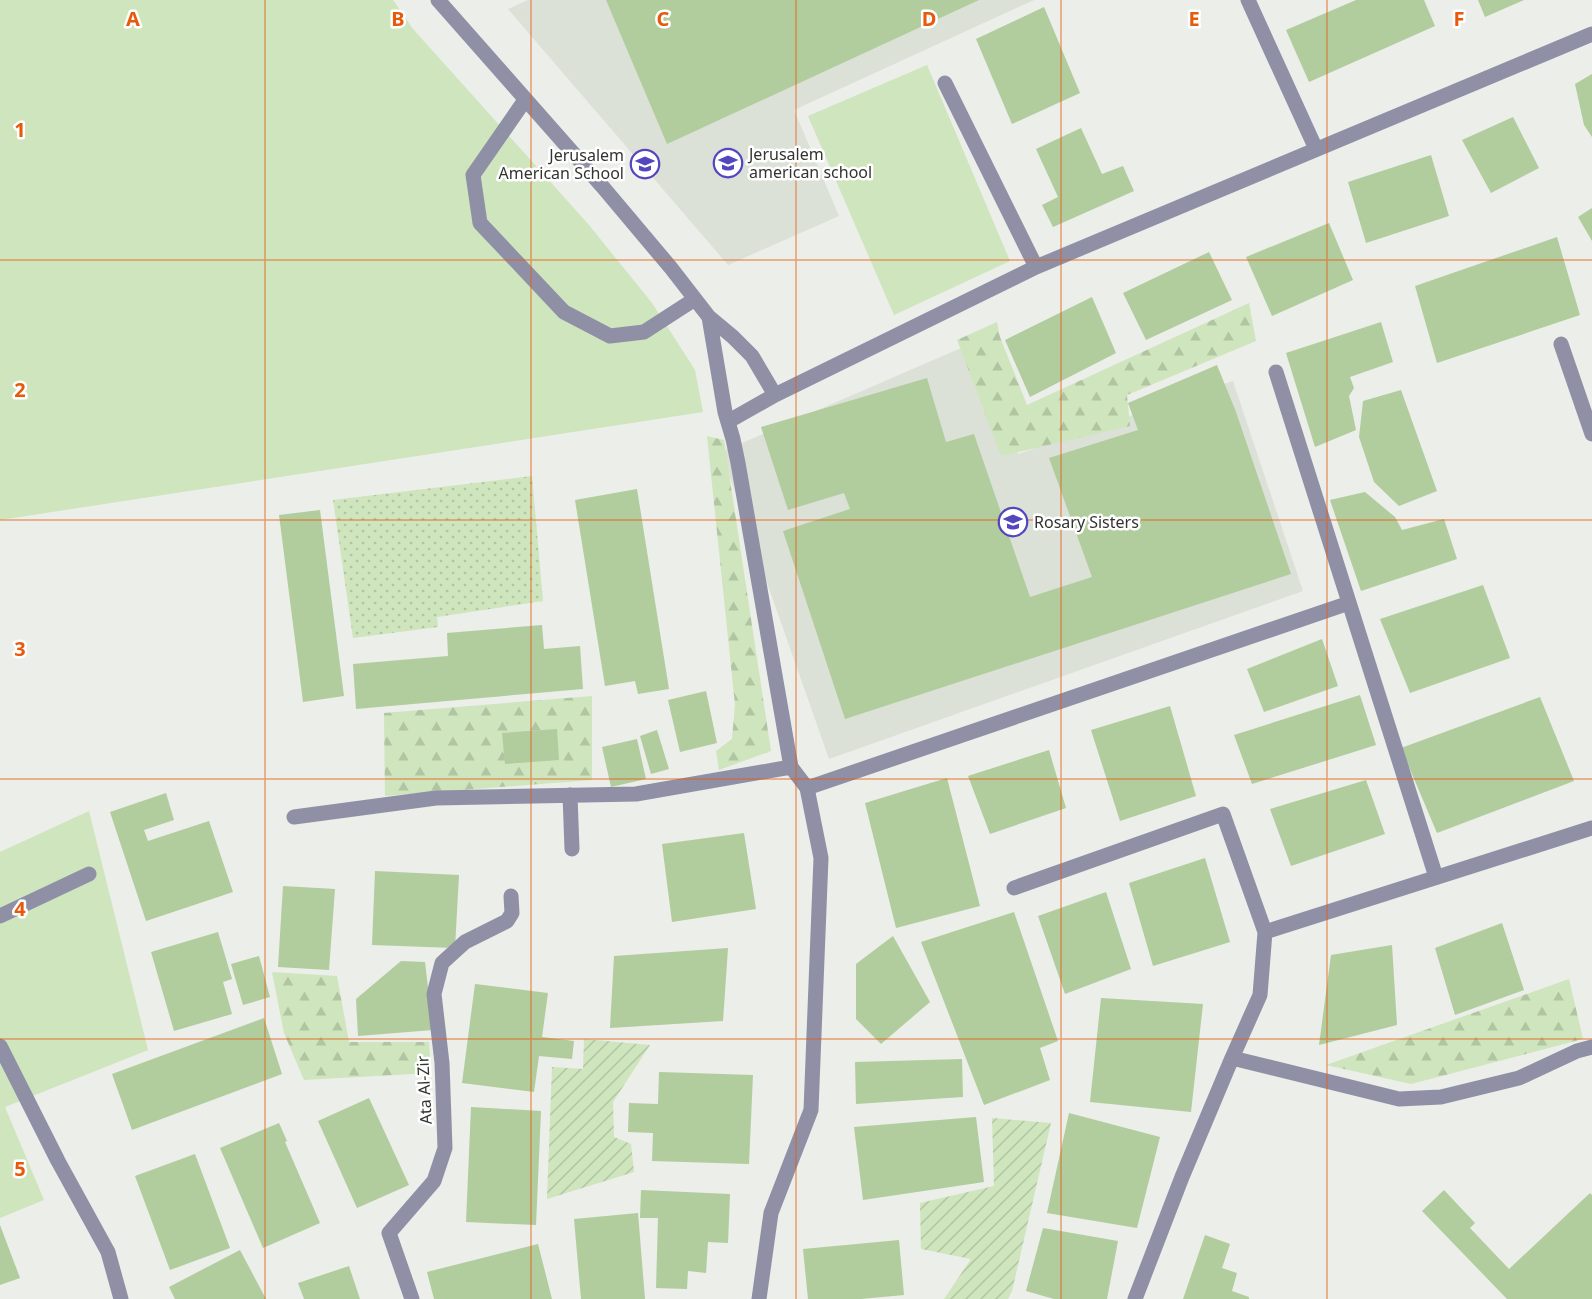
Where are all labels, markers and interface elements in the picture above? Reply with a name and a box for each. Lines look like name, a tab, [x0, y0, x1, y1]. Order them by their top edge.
text: A	[126, 5, 140, 32]
text: B	[391, 5, 405, 32]
text: C	[657, 5, 670, 32]
text: D	[922, 5, 936, 32]
text: E	[1188, 5, 1200, 32]
text: F	[1454, 5, 1464, 32]
text: 1	[14, 116, 26, 143]
place label: Jerusalem american school	[747, 143, 872, 183]
place label: Jerusalem American School	[499, 144, 624, 184]
school or university icon: Jerusalem american school	[712, 147, 744, 179]
school or university icon: Jerusalem American School	[629, 148, 661, 180]
text: 2	[14, 376, 26, 403]
school or university icon: Rosary Sisters	[997, 506, 1029, 538]
place label: Rosary Sisters	[1034, 511, 1139, 533]
text: 3	[14, 635, 26, 662]
text: 4	[14, 895, 26, 922]
street label: Ata Al-Zir	[411, 1055, 437, 1125]
text: 5	[14, 1155, 26, 1182]

